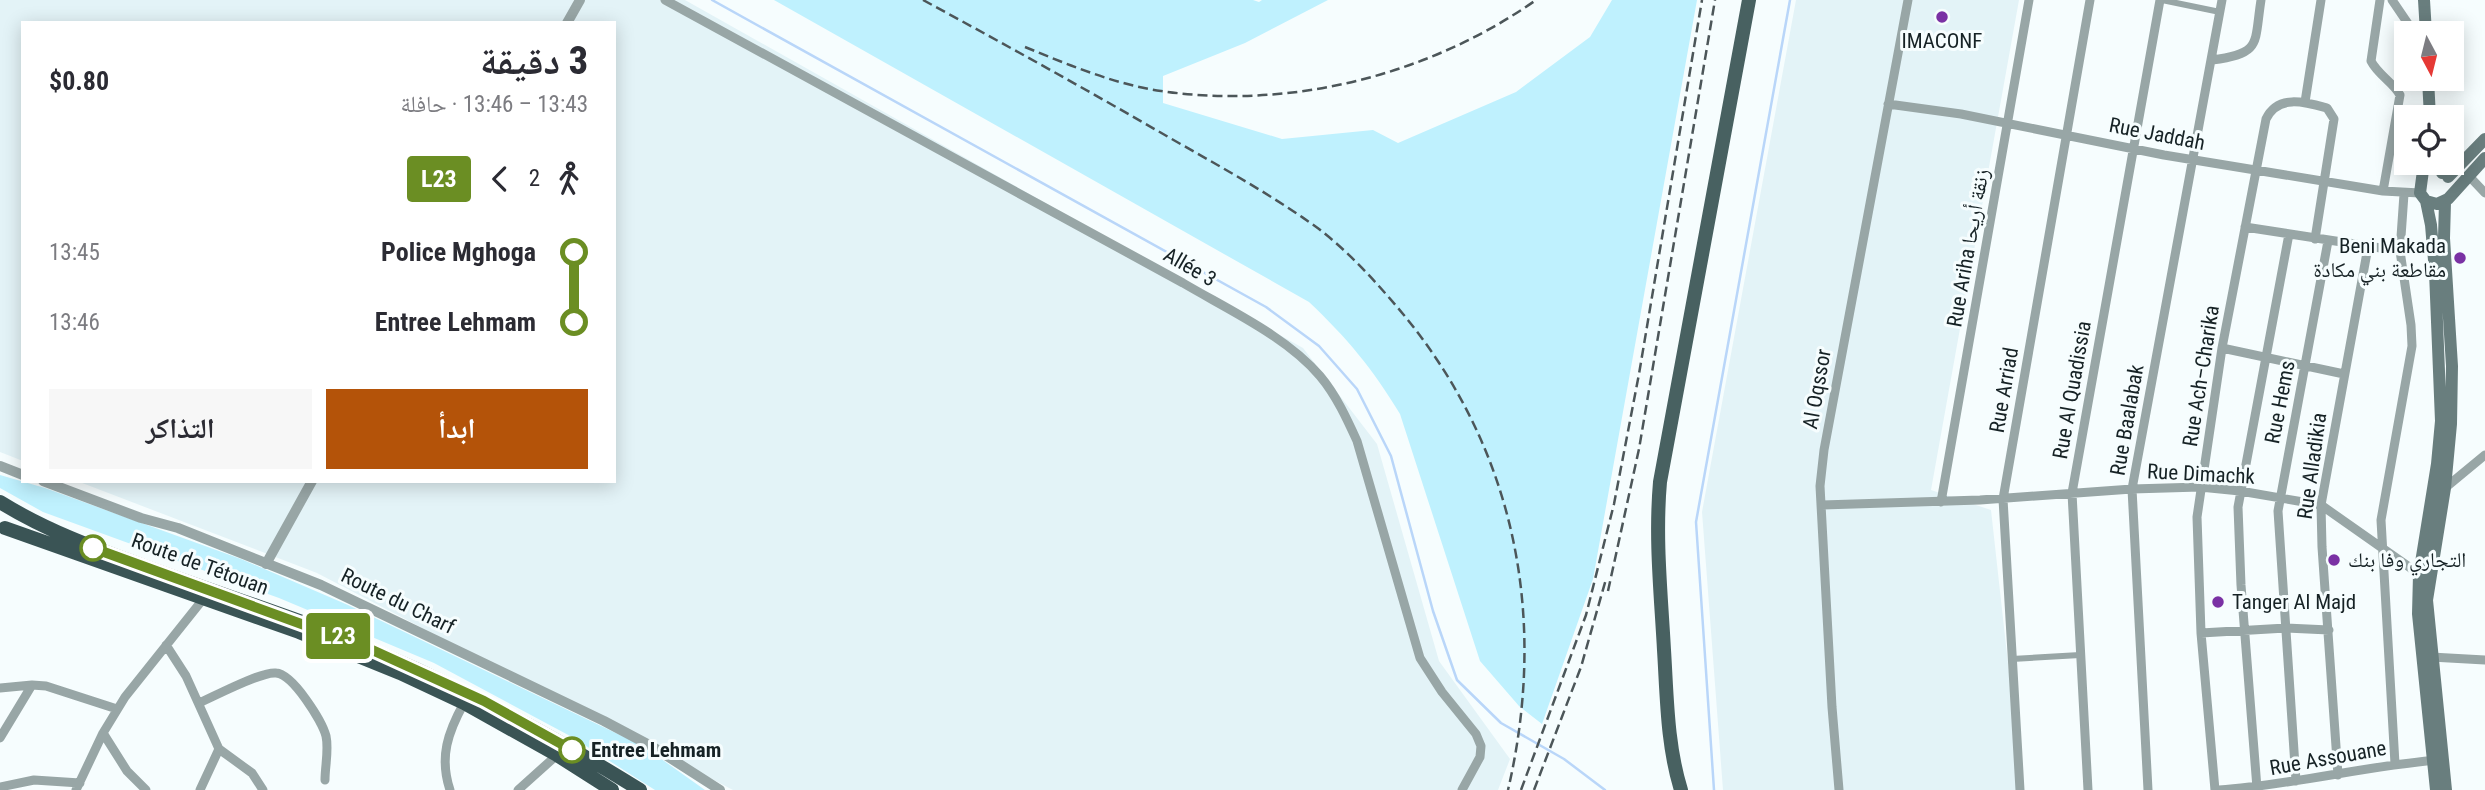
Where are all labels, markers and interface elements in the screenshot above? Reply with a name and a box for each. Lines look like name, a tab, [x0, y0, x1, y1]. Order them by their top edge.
marker: IMACONF	[1934, 9, 1950, 25]
north arrow	[2394, 21, 2464, 91]
map controls	[2394, 21, 2464, 175]
place label: IMACONF	[1902, 29, 1982, 53]
text: 3 دقيقة	[480, 39, 588, 83]
text: $0.80	[49, 66, 109, 96]
text: 13:43 – 13:46 · حافلة	[400, 91, 588, 118]
button: locate	[2394, 105, 2464, 175]
street label: Rue Jaddah	[2107, 113, 2207, 155]
icon: back	[481, 160, 519, 198]
icon: walk	[550, 160, 588, 198]
text: L23	[421, 165, 457, 193]
text: 2	[529, 165, 540, 192]
street label: Rue Ariha زنقة أريحا	[1942, 167, 1994, 329]
place label: Beni Makada مقاطعة بني مكادة	[2313, 234, 2446, 286]
text: Police Mghoga	[381, 237, 536, 267]
text: 13:45	[49, 239, 100, 266]
street label: Allée 3	[1159, 242, 1221, 292]
marker: Beni Makada مقاطعة بني مكادة	[2452, 250, 2468, 266]
street label: Rue Ach–Charika	[2178, 304, 2224, 448]
text: Entree Lehmam	[375, 307, 536, 337]
text: 13:46	[49, 309, 100, 336]
street label: Rue Al Quadissia	[2048, 319, 2096, 461]
street label: Rue Arriad	[1985, 345, 2023, 435]
street label: Al Oqssor	[1798, 347, 1836, 431]
street label: Rue Hems	[2260, 358, 2300, 446]
street label: Rue Baalabak	[2105, 362, 2149, 477]
button: التذاكر	[49, 389, 312, 469]
button: ابدأ	[326, 389, 588, 469]
street label: Rue Alladikia	[2293, 411, 2331, 521]
street label: Rue Dimachk	[2146, 459, 2256, 489]
street label: Route de Tétouan	[128, 528, 272, 600]
unlabelled marker	[80, 535, 106, 561]
place label: التجاري وفا بنك	[2348, 548, 2466, 576]
marker: التجاري وفا بنك	[2326, 552, 2342, 568]
street label: Route du Charf	[337, 563, 459, 639]
place label: Tanger Al Majd	[2232, 590, 2356, 614]
marker: Tanger Al Majd	[2210, 594, 2226, 610]
line badge: L23	[298, 613, 378, 659]
text: L23	[320, 622, 356, 650]
street label: Rue Assouane	[2268, 736, 2388, 780]
marker: Entree Lehmam	[559, 737, 585, 763]
place label: Entree Lehmam	[591, 738, 721, 762]

